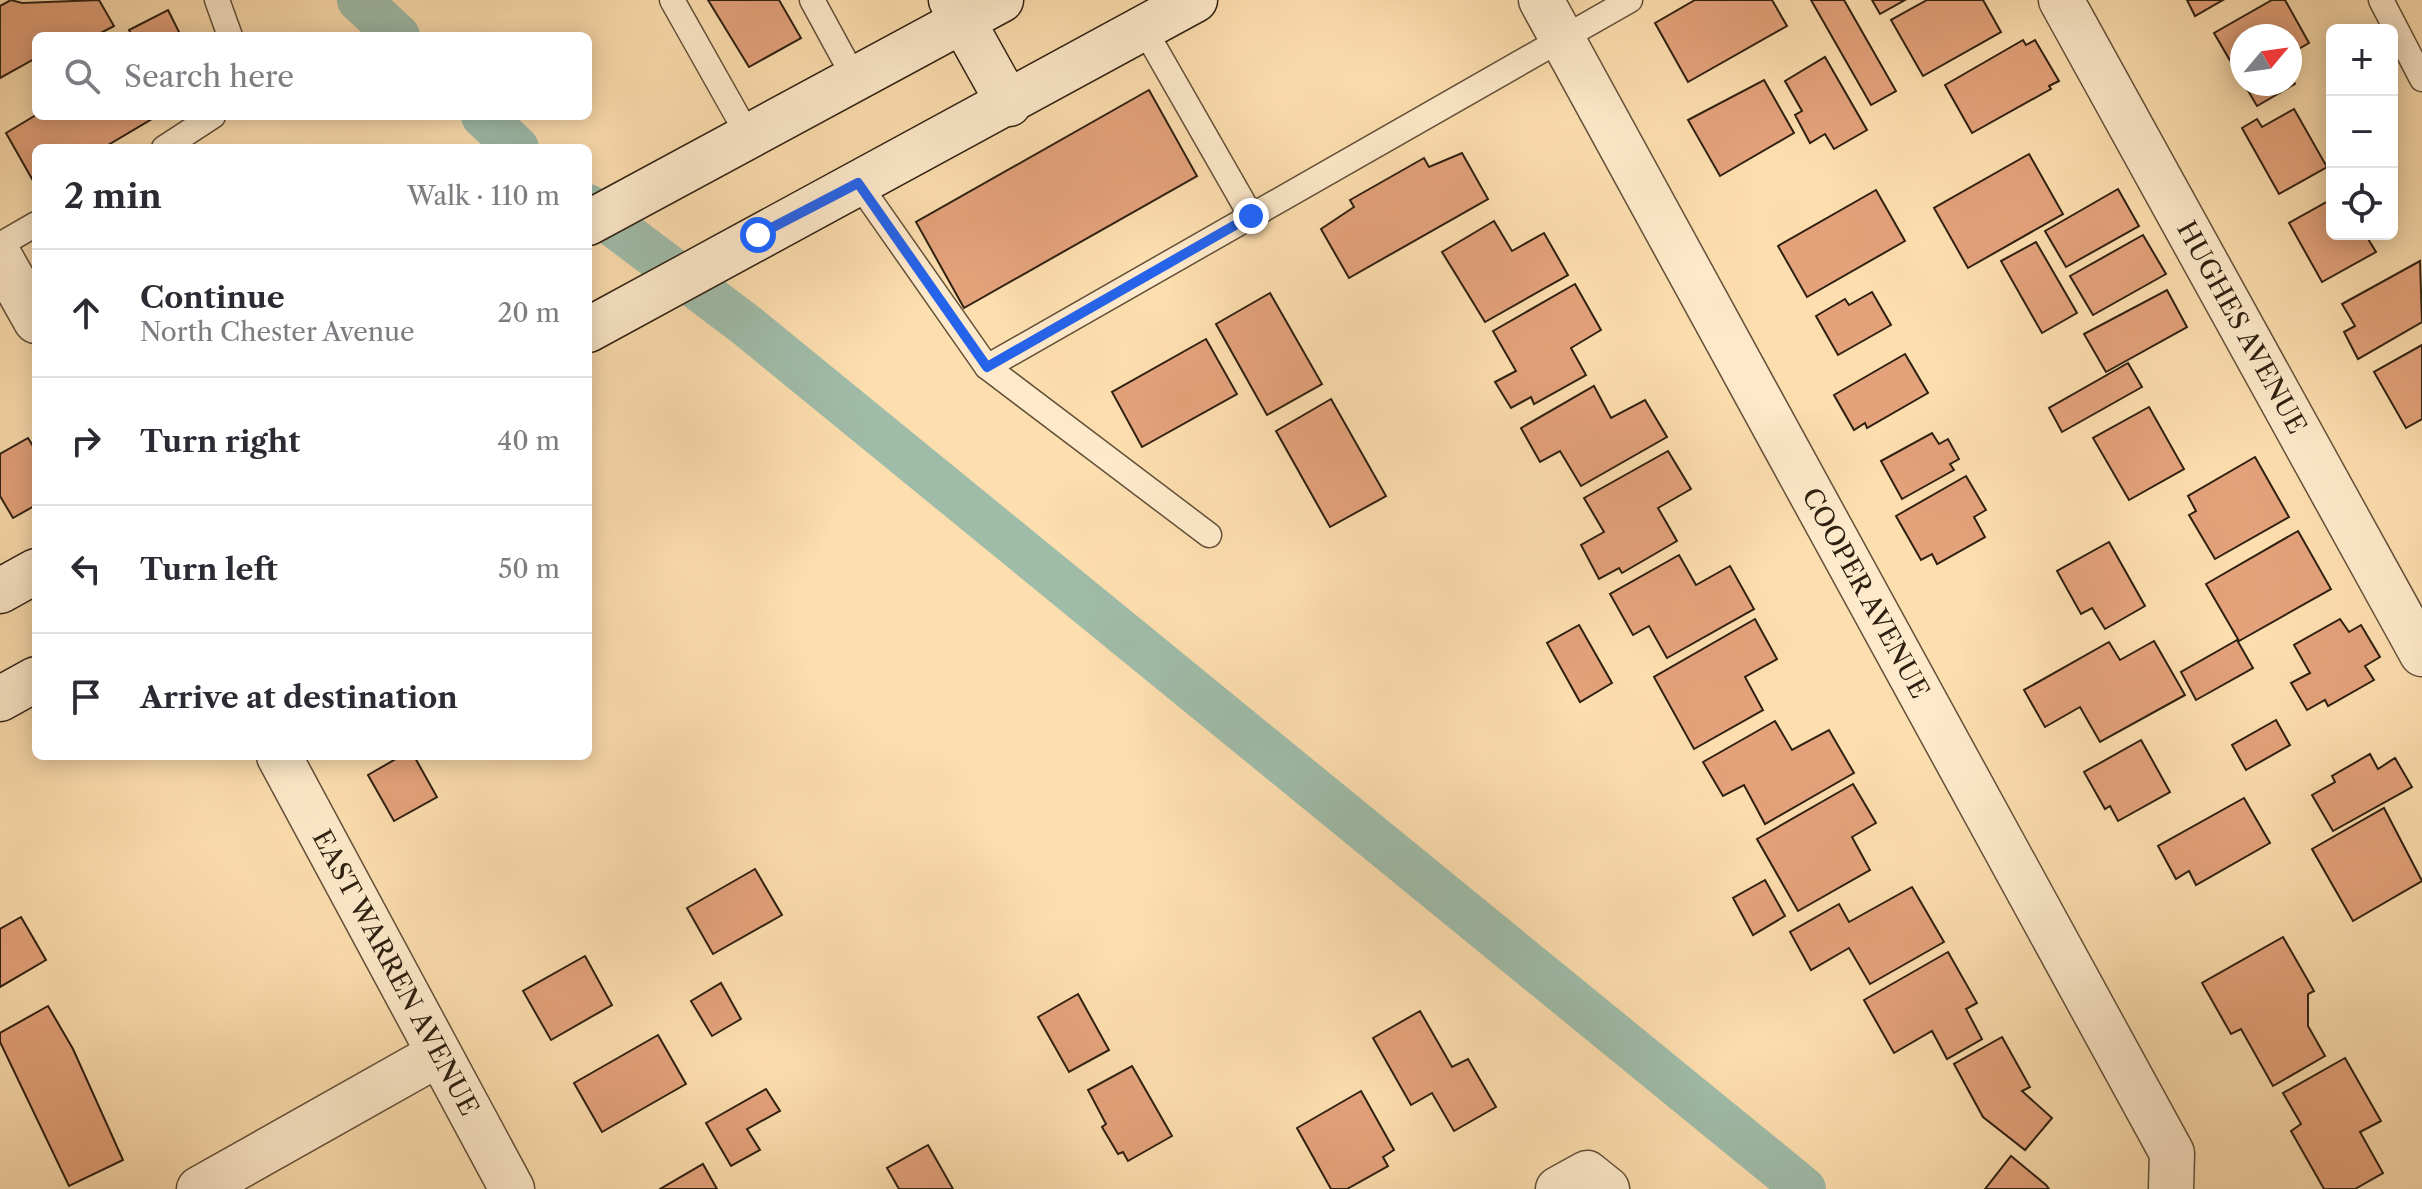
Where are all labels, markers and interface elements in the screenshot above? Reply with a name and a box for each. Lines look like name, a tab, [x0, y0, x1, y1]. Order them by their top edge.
north arrow	[2230, 24, 2302, 96]
map controls	[2326, 24, 2398, 240]
button: +	[2326, 24, 2398, 96]
search box	[32, 32, 592, 120]
icon: search	[60, 54, 104, 98]
text: Search here	[124, 58, 294, 95]
button: −	[2326, 96, 2398, 168]
button: locate	[2326, 168, 2398, 240]
text: 2 min	[64, 175, 162, 217]
text: Walk · 110 m	[407, 180, 560, 212]
route end	[1233, 198, 1269, 234]
street label: HUGHES AVENUE	[2170, 215, 2313, 439]
route start	[740, 217, 776, 253]
text: Continue	[140, 279, 285, 316]
icon: ahead	[64, 291, 108, 335]
text: 20 m	[497, 297, 560, 329]
text: North Chester Avenue	[140, 316, 415, 348]
icon: right	[64, 419, 108, 463]
text: Turn right	[140, 423, 300, 460]
text: 40 m	[497, 425, 560, 457]
street label: COOPER AVENUE	[1795, 482, 1936, 704]
icon: left	[64, 547, 108, 591]
text: Turn left	[140, 551, 277, 588]
text: 50 m	[498, 553, 560, 585]
icon: arrive	[64, 675, 108, 719]
text: Arrive at destination	[140, 679, 458, 716]
street label: EAST WARREN AVENUE	[306, 824, 485, 1121]

